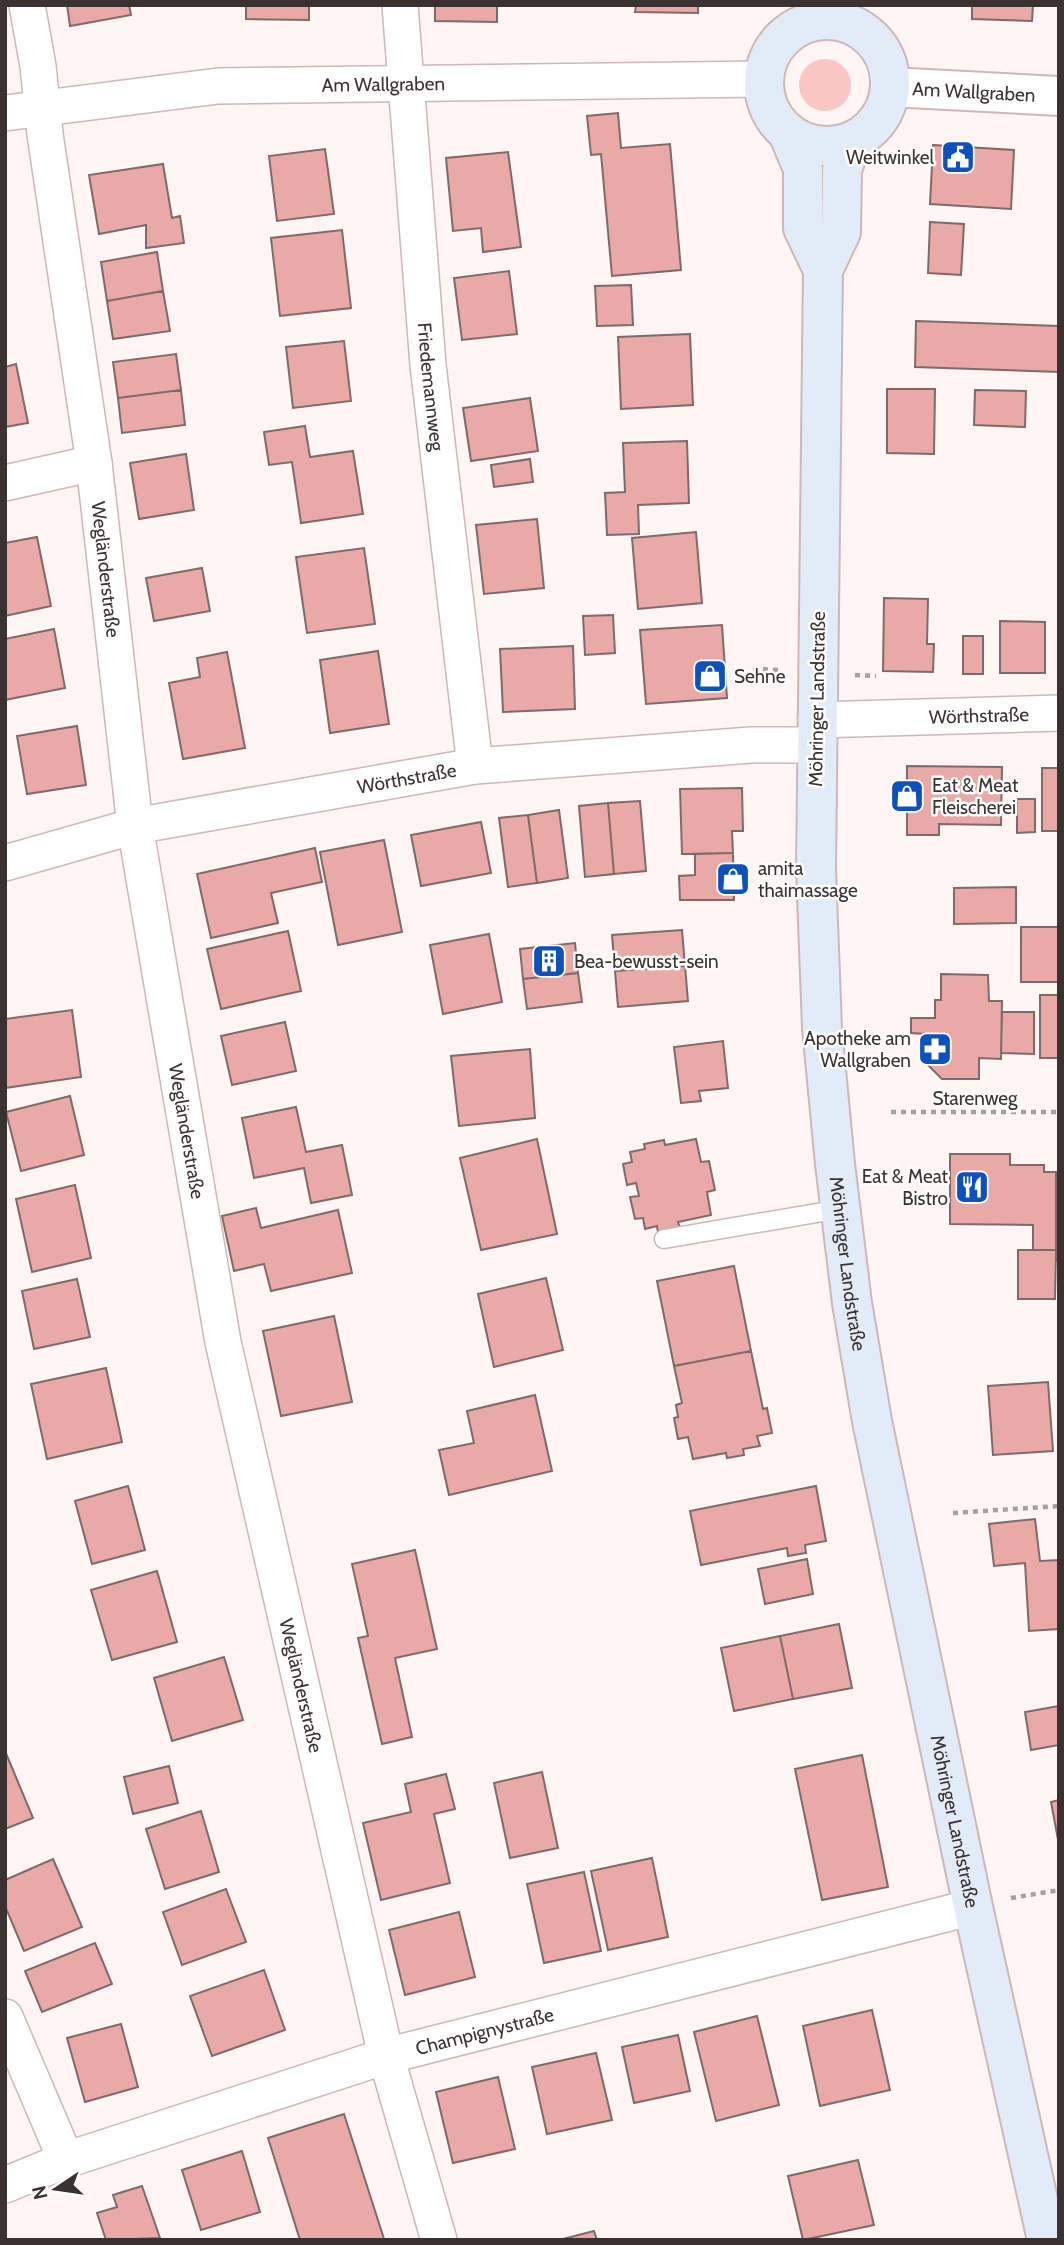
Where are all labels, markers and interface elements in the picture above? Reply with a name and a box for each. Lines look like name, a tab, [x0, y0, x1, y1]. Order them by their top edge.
street label: Am Wallgraben	[321, 72, 445, 96]
street label: Am Wallgraben	[912, 77, 1036, 106]
public building icon: Weitwinkel	[939, 138, 977, 176]
place label: Weitwinkel	[846, 146, 935, 169]
street label: Friedemannweg	[413, 322, 450, 453]
street label: Wegländerstraße	[87, 500, 125, 639]
street label: Möhringer Landstraße	[804, 611, 830, 787]
shop icon: Sehne	[691, 657, 729, 695]
place label: Sehne	[734, 665, 786, 688]
street label: Wörthstraße	[928, 702, 1030, 728]
street label: Wörthstraße	[355, 758, 458, 798]
place label: Eat & Meat Fleischerei	[932, 774, 1019, 819]
shop icon: Eat & Meat Fleischerei	[888, 777, 926, 815]
place label: amita thaimassage	[758, 857, 858, 902]
shop icon: amita thaimassage	[714, 860, 752, 898]
building icon: Bea-bewusst-sein	[530, 942, 568, 980]
place label: Bea-bewusst-sein	[574, 950, 719, 973]
place label: Apotheke am Wallgraben	[804, 1027, 911, 1072]
pharmacy icon: Apotheke am Wallgraben	[916, 1030, 954, 1068]
street label: Wegländerstraße	[164, 1062, 210, 1201]
street label: Starenweg	[932, 1087, 1018, 1110]
place label: Eat & Meat Bistro	[862, 1165, 949, 1210]
restaurant icon: Eat & Meat Bistro	[953, 1168, 991, 1206]
street label: Möhringer Landstraße	[825, 1175, 871, 1353]
street label: Wegländerstraße	[275, 1616, 328, 1755]
street label: Möhringer Landstraße	[926, 1733, 984, 1910]
street label: Champignystraße	[413, 2002, 556, 2060]
north arrow	[21, 2154, 91, 2224]
text: N	[27, 2184, 53, 2202]

